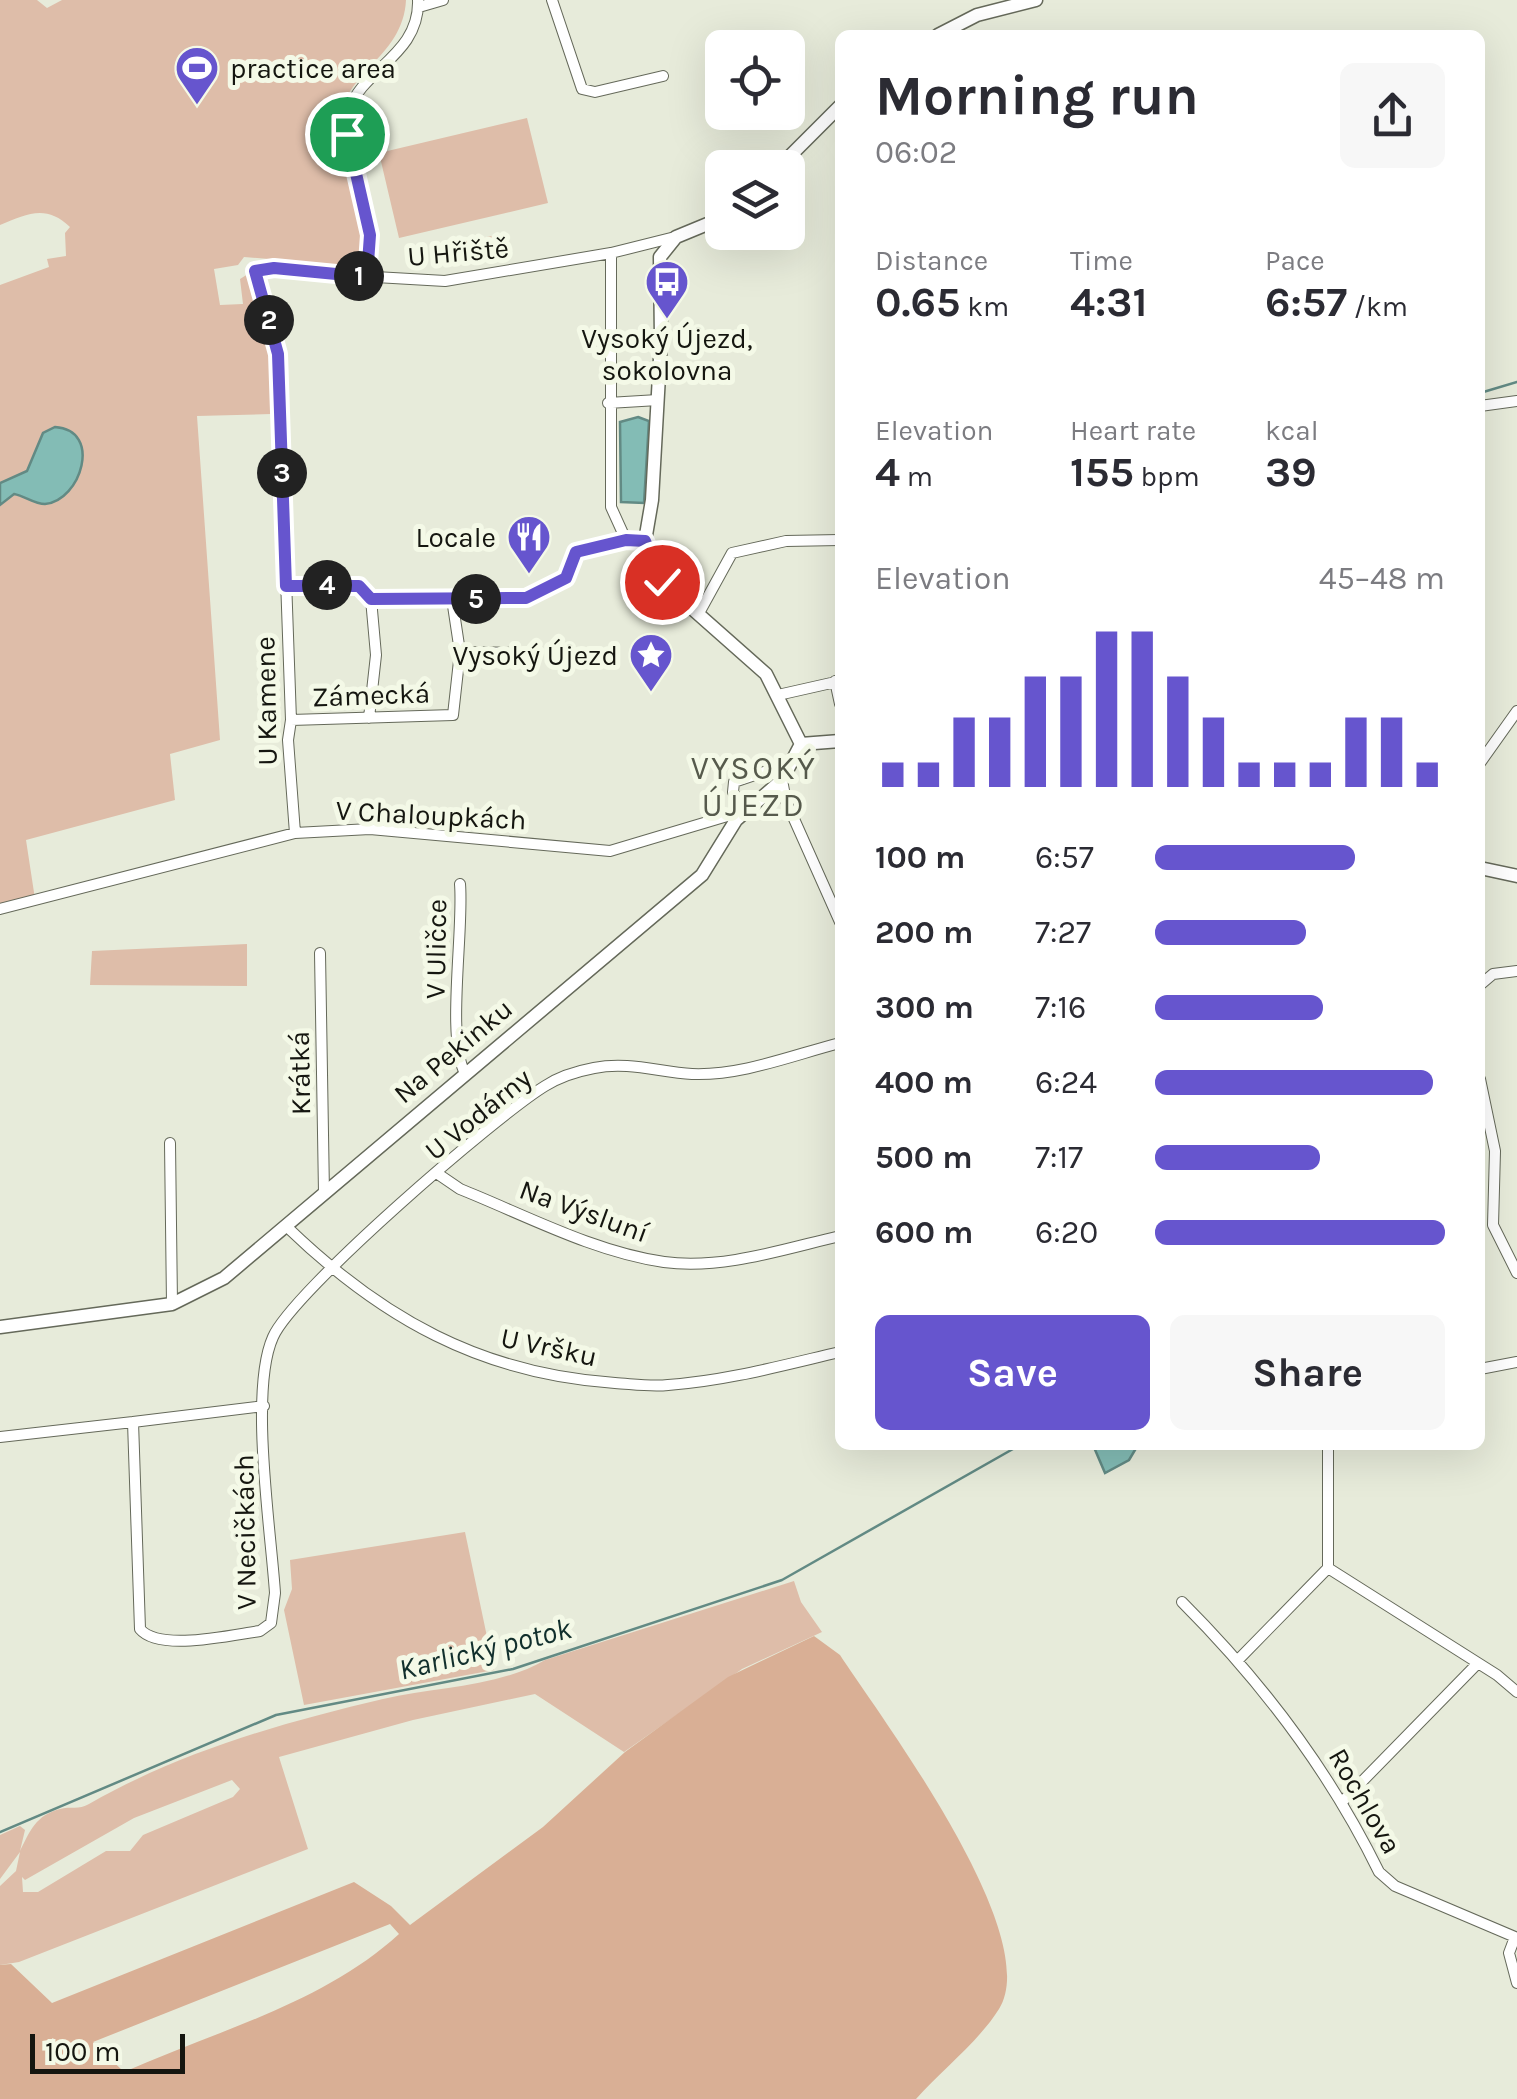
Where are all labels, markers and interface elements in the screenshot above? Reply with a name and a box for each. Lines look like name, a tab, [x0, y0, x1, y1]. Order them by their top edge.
map controls	[705, 30, 805, 250]
button: locate	[705, 30, 805, 130]
sports icon: practice area	[174, 45, 220, 106]
place label: practice area	[230, 52, 396, 85]
button: share	[1340, 63, 1445, 168]
text: Morning run	[875, 64, 1199, 128]
pin	[305, 92, 390, 177]
icon: arrive	[320, 107, 375, 162]
text: 06:02	[875, 134, 957, 171]
button: layers	[705, 150, 805, 250]
street label: U Hřiště	[406, 231, 510, 273]
text: Distance	[875, 244, 988, 277]
text: Time	[1070, 244, 1133, 277]
text: Pace	[1265, 244, 1325, 277]
pin: 1	[334, 251, 384, 301]
text: 1	[354, 259, 364, 292]
bus stop icon: Vysoký Újezd, sokolovna	[644, 259, 690, 320]
text: 0.65	[875, 277, 961, 327]
text: 4:31	[1070, 277, 1147, 327]
text: 6:57	[1265, 277, 1347, 327]
text: km	[961, 290, 1009, 323]
text: /km	[1347, 290, 1408, 323]
pin: 2	[244, 295, 294, 345]
text: 2	[261, 303, 277, 336]
place label: Vysoký Újezd, sokolovna	[581, 321, 753, 387]
text: Elevation	[875, 414, 994, 447]
text: Heart rate	[1070, 414, 1196, 447]
text: kcal	[1265, 414, 1318, 447]
text: 4	[875, 447, 900, 497]
text: 155	[1070, 447, 1134, 497]
text: 39	[1265, 447, 1317, 497]
pin: 3	[257, 448, 307, 498]
text: 3	[273, 456, 291, 489]
text: m	[900, 460, 933, 493]
text: bpm	[1134, 460, 1200, 493]
restaurant icon: Locale	[506, 514, 552, 575]
place label: Locale	[416, 521, 496, 554]
pin	[620, 540, 705, 625]
icon: check	[635, 555, 690, 610]
pin: 4	[302, 560, 352, 610]
text: Elevation	[875, 560, 1010, 597]
text: 45–48 m	[1319, 560, 1445, 597]
text: 4	[319, 568, 335, 601]
pin: 5	[451, 574, 501, 624]
text: 5	[468, 582, 484, 615]
place icon: Vysoký Újezd	[628, 632, 674, 693]
street label: U Kamene	[248, 636, 284, 766]
place label: Vysoký Újezd	[452, 638, 618, 672]
street label: Zámecká	[311, 676, 431, 714]
district label: VYSOKÝ ÚJEZD	[691, 748, 817, 824]
street label: V Chaloupkách	[335, 794, 527, 836]
text: 100 m	[875, 839, 965, 876]
text: 6:57	[1035, 839, 1094, 876]
street label: V Uličce	[419, 899, 453, 999]
text: 200 m	[875, 914, 973, 951]
text: 7:27	[1035, 914, 1091, 951]
text: 300 m	[875, 989, 974, 1026]
text: 7:16	[1035, 989, 1086, 1026]
street label: Na Pekinku	[387, 992, 519, 1110]
street label: Krátká	[283, 1031, 317, 1115]
street label: U Vodárny	[418, 1061, 538, 1167]
text: 400 m	[875, 1064, 973, 1101]
text: 6:24	[1035, 1064, 1097, 1101]
text: 500 m	[875, 1139, 973, 1176]
text: 7:17	[1035, 1139, 1083, 1176]
street label: Na Výsluní	[515, 1172, 654, 1250]
text: 600 m	[875, 1214, 973, 1251]
text: 6:20	[1035, 1214, 1098, 1251]
button: Save	[875, 1315, 1150, 1430]
button: Share	[1170, 1315, 1445, 1430]
street label: U Vršku	[498, 1321, 600, 1373]
street label: V Necičkách	[227, 1454, 263, 1610]
water label: Karlický potok	[395, 1610, 576, 1688]
street label: Rochlova	[1322, 1742, 1408, 1860]
scale bar	[30, 2029, 185, 2074]
text: 100 m	[45, 2035, 120, 2068]

